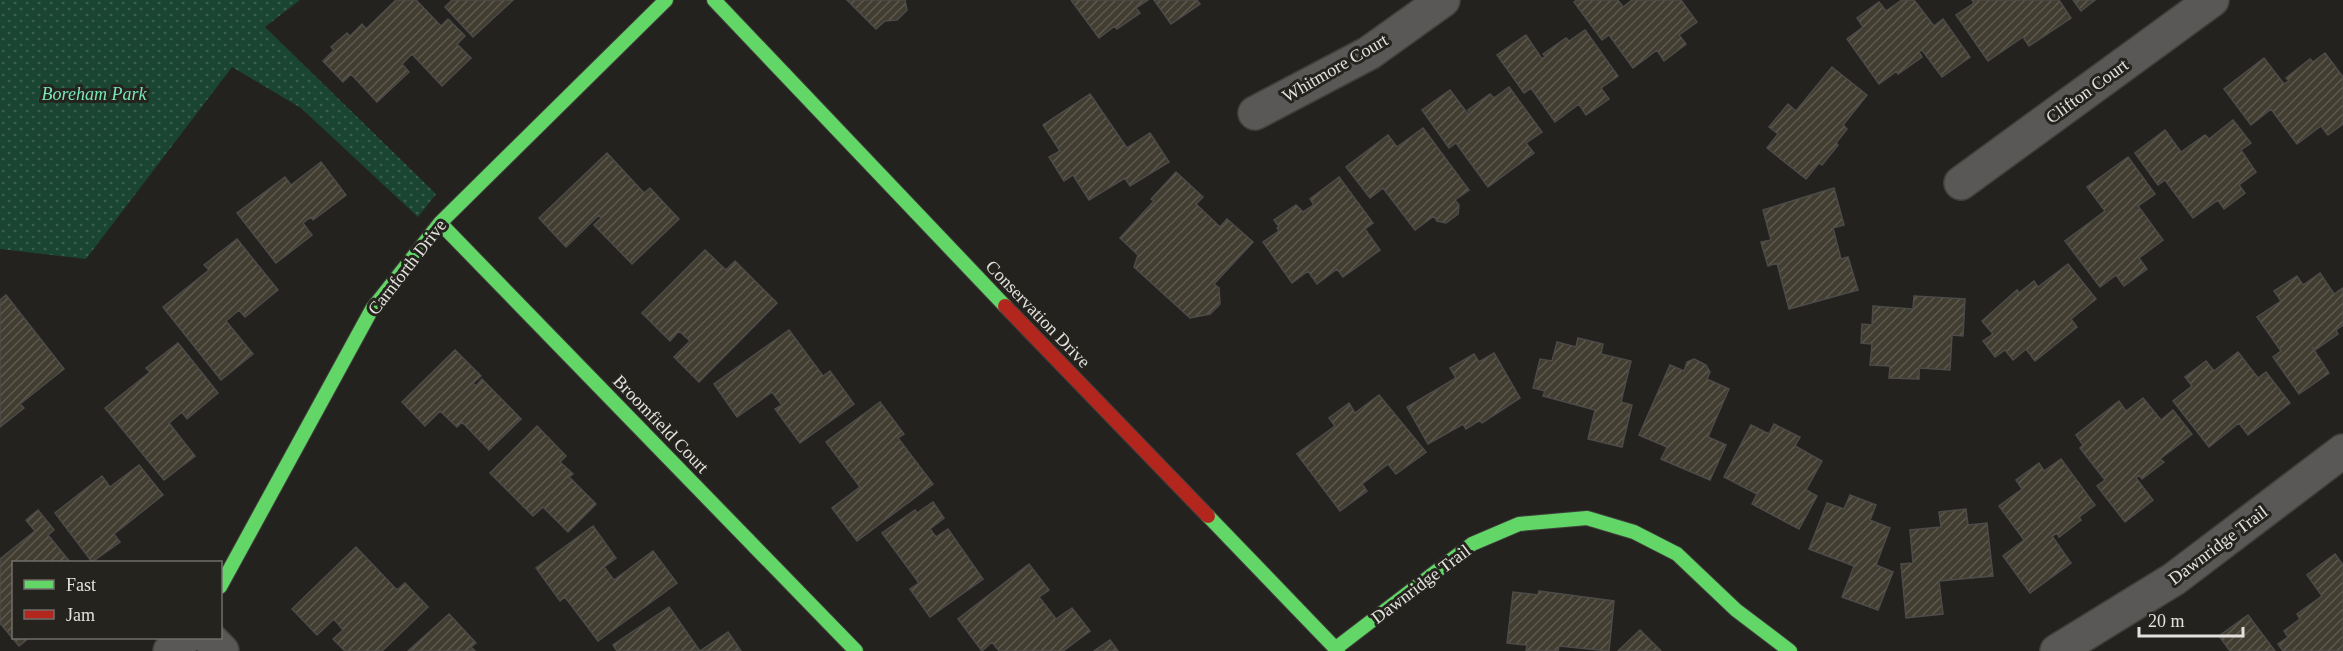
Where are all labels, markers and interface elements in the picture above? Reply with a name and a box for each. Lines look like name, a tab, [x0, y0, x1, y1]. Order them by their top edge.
street label: Whitmore Court	[1279, 30, 1391, 106]
street label: Clifton Court	[2042, 55, 2132, 127]
park label: Boreham Park	[42, 84, 147, 104]
street label: Carnforth Drive	[364, 215, 450, 319]
street label: Conservation Drive	[982, 256, 1094, 372]
street label: Broomfield Court	[609, 371, 713, 477]
street label: Dawnridge Trail	[2165, 501, 2271, 589]
street label: Dawnridge Trail	[1368, 540, 1474, 628]
legend	[12, 561, 222, 639]
text: Fast	[66, 575, 96, 595]
scale bar	[2139, 600, 2242, 638]
text: Jam	[66, 605, 95, 625]
text: 20 m	[2148, 611, 2185, 631]

